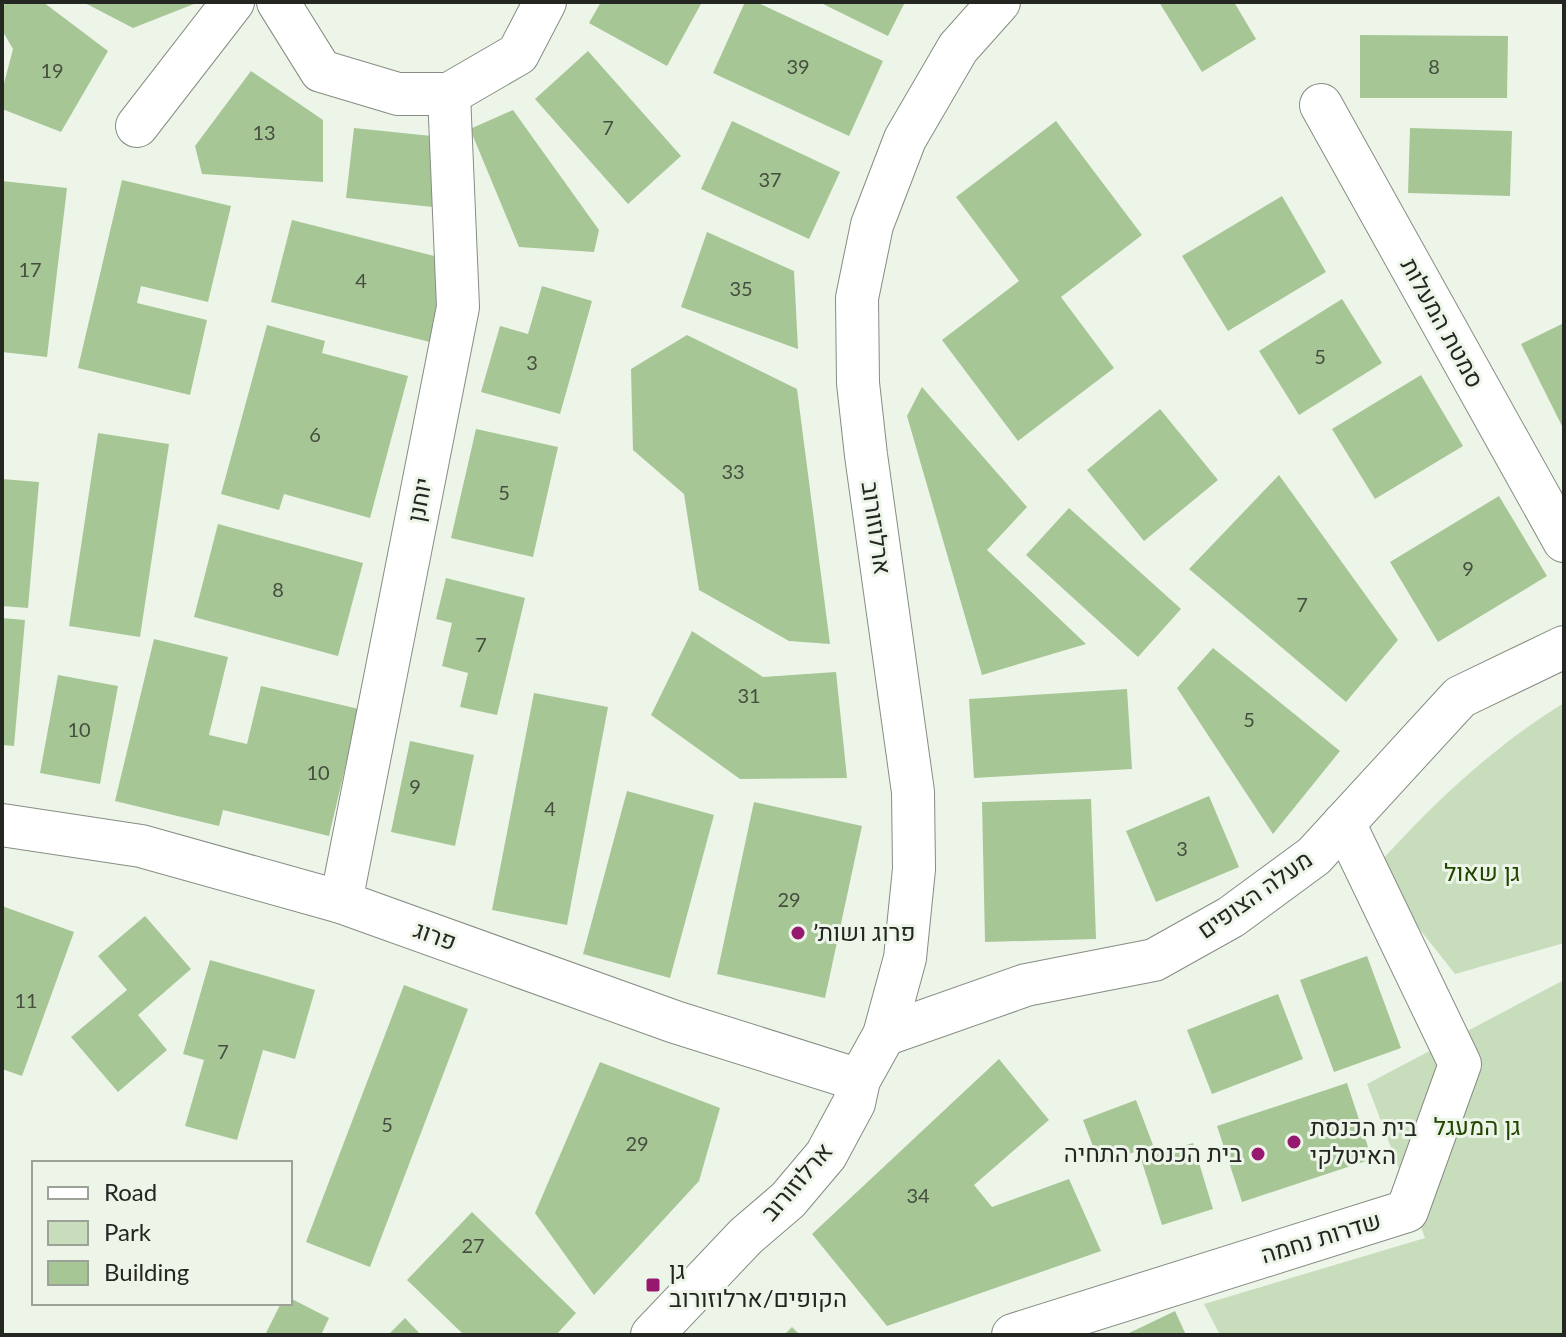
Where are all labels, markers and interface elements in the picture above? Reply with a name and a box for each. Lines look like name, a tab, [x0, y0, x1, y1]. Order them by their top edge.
house number: 39	[786, 54, 810, 78]
house number: 8	[1428, 54, 1440, 78]
house number: 19	[40, 58, 64, 82]
house number: 7	[602, 115, 614, 139]
house number: 13	[252, 120, 276, 144]
house number: 37	[758, 167, 782, 191]
street label: סמטת המעלות	[1396, 252, 1491, 392]
house number: 17	[18, 257, 42, 281]
house number: 4	[355, 268, 367, 292]
house number: 35	[729, 276, 753, 300]
house number: 5	[1314, 344, 1326, 368]
house number: 3	[526, 350, 538, 374]
house number: 6	[309, 422, 321, 446]
house number: 33	[721, 459, 745, 483]
street label: יוחנן	[400, 475, 437, 524]
street label: ארלוזורוב	[857, 479, 898, 576]
house number: 5	[498, 480, 510, 504]
house number: 9	[1462, 556, 1474, 580]
house number: 8	[272, 577, 284, 601]
house number: 7	[1296, 592, 1308, 616]
house number: 7	[475, 632, 487, 656]
house number: 31	[737, 683, 761, 707]
house number: 5	[1243, 707, 1255, 731]
house number: 10	[67, 717, 91, 741]
house number: 10	[306, 760, 330, 784]
house number: 9	[409, 774, 421, 798]
house number: 4	[544, 796, 556, 820]
house number: 3	[1176, 836, 1188, 860]
street label: מעלה הצופים	[1191, 844, 1317, 944]
park label: גן שאול	[1444, 857, 1520, 886]
house number: 29	[777, 887, 801, 911]
street label: פרוג	[410, 914, 461, 956]
place label: פרוג ושות׳	[814, 917, 916, 946]
marker: פרוג ושות׳	[789, 924, 807, 942]
house number: 11	[14, 988, 38, 1012]
house number: 7	[217, 1039, 229, 1063]
park label: גן המעגל	[1433, 1111, 1521, 1140]
house number: 5	[381, 1112, 393, 1136]
place label: בית הכנסת האיטלקי	[1310, 1112, 1417, 1169]
house number: 29	[625, 1131, 649, 1155]
marker: בית הכנסת האיטלקי	[1285, 1133, 1303, 1151]
street label: ארלוזורוב	[754, 1136, 838, 1226]
place label: בית הכנסת התחיה	[1064, 1138, 1242, 1167]
marker: בית הכנסת התחיה	[1249, 1145, 1267, 1163]
legend	[32, 1161, 292, 1305]
text: Road	[104, 1177, 157, 1206]
house number: 34	[906, 1183, 930, 1207]
street label: שדרות נחמה	[1257, 1205, 1384, 1269]
text: Park	[104, 1217, 152, 1246]
house number: 27	[461, 1233, 485, 1257]
place label: גן הקופים/ארלוזורוב	[669, 1255, 847, 1312]
text: Building	[104, 1257, 189, 1286]
marker: גן הקופים/ארלוזורוב	[644, 1276, 662, 1294]

